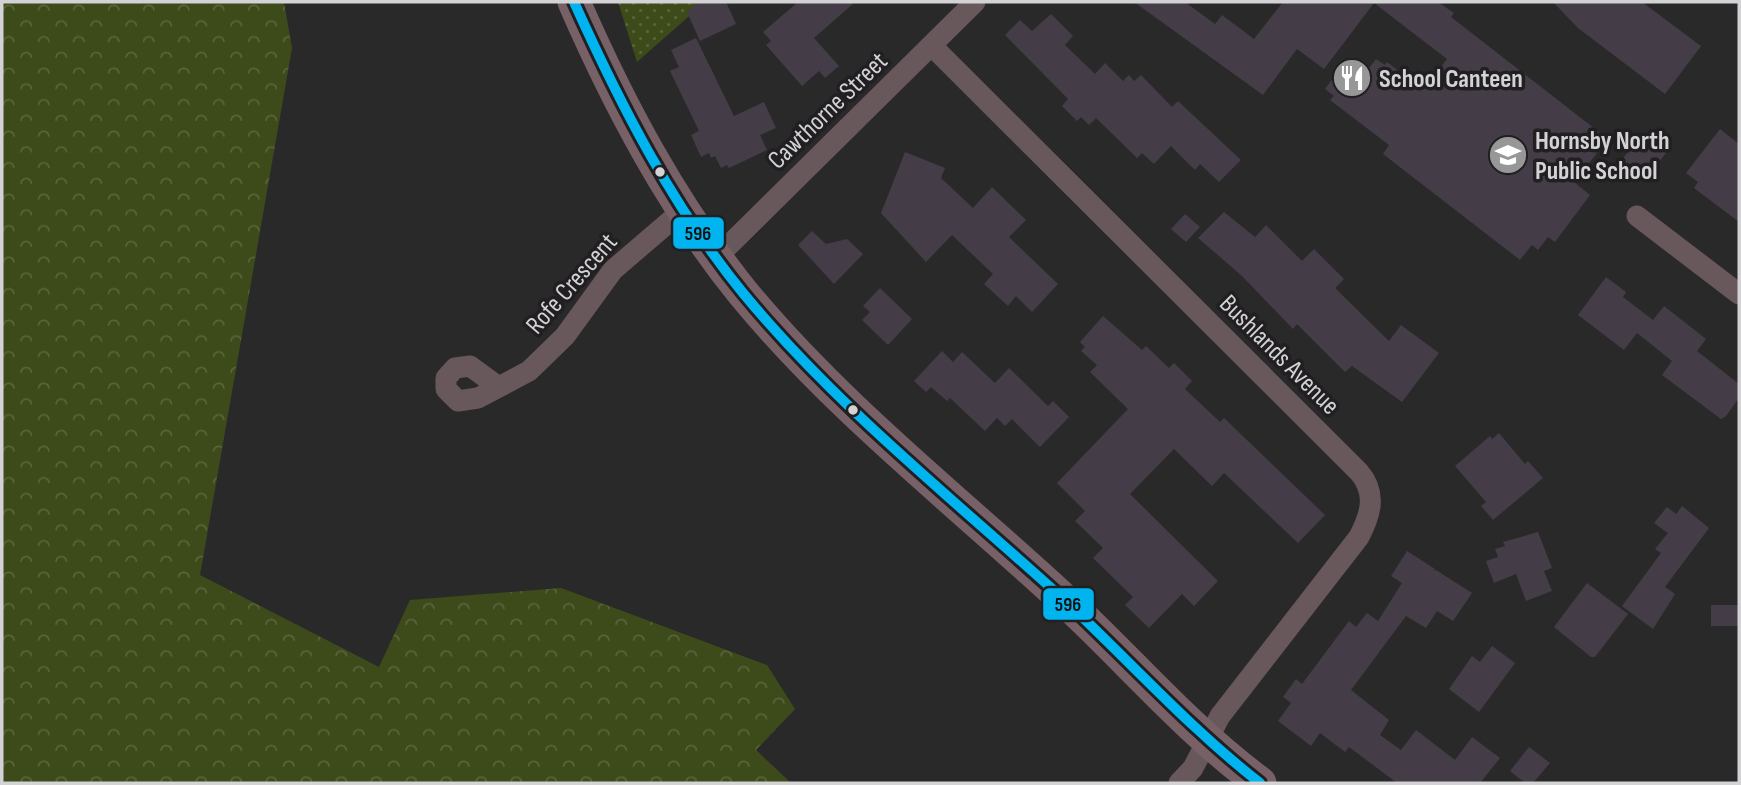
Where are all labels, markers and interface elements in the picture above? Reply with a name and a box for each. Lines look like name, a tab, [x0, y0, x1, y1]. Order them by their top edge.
street label: Cawthorne Street	[762, 46, 894, 176]
restaurant icon: School Canteen	[1331, 57, 1373, 99]
place label: School Canteen	[1379, 64, 1523, 95]
place label: Hornsby North Public School	[1535, 126, 1670, 187]
school or university icon: Hornsby North Public School	[1487, 134, 1529, 176]
unlabelled marker	[653, 165, 667, 179]
line badge: 596	[672, 216, 725, 250]
text: 596	[685, 223, 711, 246]
street label: Rofe Crescent	[520, 227, 624, 341]
street label: Bushlands Avenue	[1213, 289, 1345, 421]
unlabelled marker	[846, 403, 860, 417]
line badge: 596	[1042, 587, 1095, 621]
text: 596	[1055, 594, 1081, 617]

